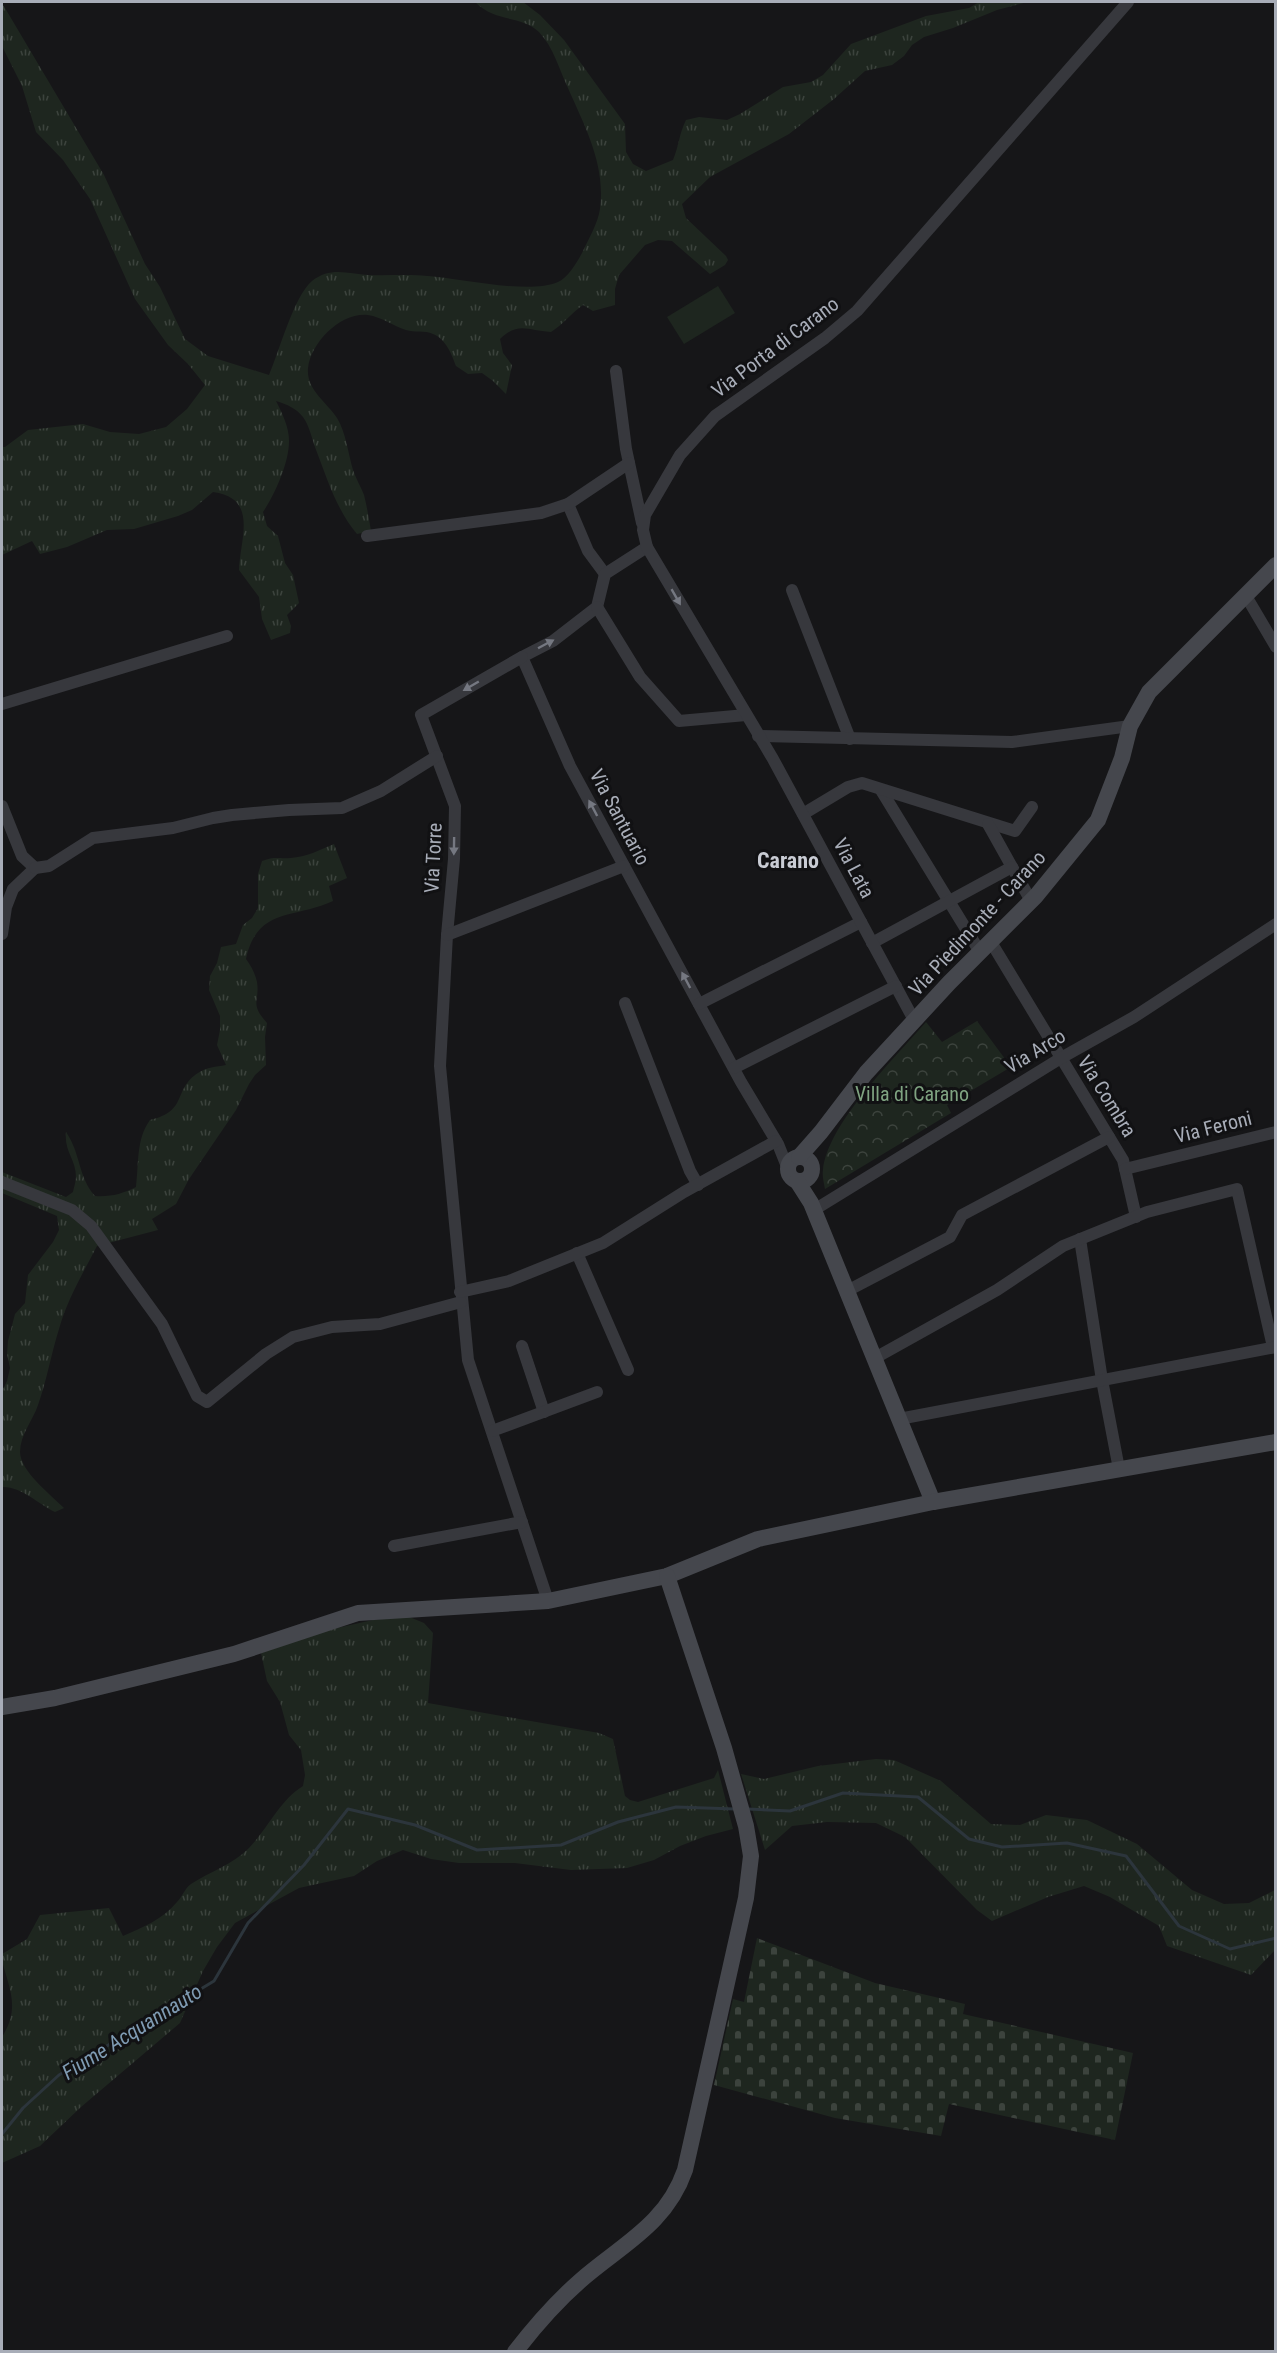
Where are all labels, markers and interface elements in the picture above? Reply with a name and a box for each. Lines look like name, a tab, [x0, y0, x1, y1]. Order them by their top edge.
street label: Via Porta di Carano	[707, 291, 843, 403]
one-way arrow	[671, 589, 682, 605]
one-way arrow	[538, 639, 555, 649]
one-way arrow	[463, 681, 479, 692]
street label: Via Santuario	[585, 765, 655, 869]
one-way arrow	[588, 800, 598, 817]
street label: Via Torre	[419, 822, 447, 894]
street label: Via Lata	[828, 834, 880, 902]
one-way arrow	[450, 837, 459, 856]
street label: Via Piedimonte - Carano	[904, 845, 1050, 1001]
district label: Carano	[757, 848, 819, 873]
one-way arrow	[681, 971, 691, 988]
street label: Via Arco	[1000, 1024, 1070, 1078]
street label: Via Combra	[1073, 1051, 1141, 1141]
park label: Villa di Carano	[855, 1082, 969, 1106]
street label: Via Feroni	[1172, 1106, 1254, 1148]
water label: Fiume Acquannauto	[58, 1979, 206, 2085]

